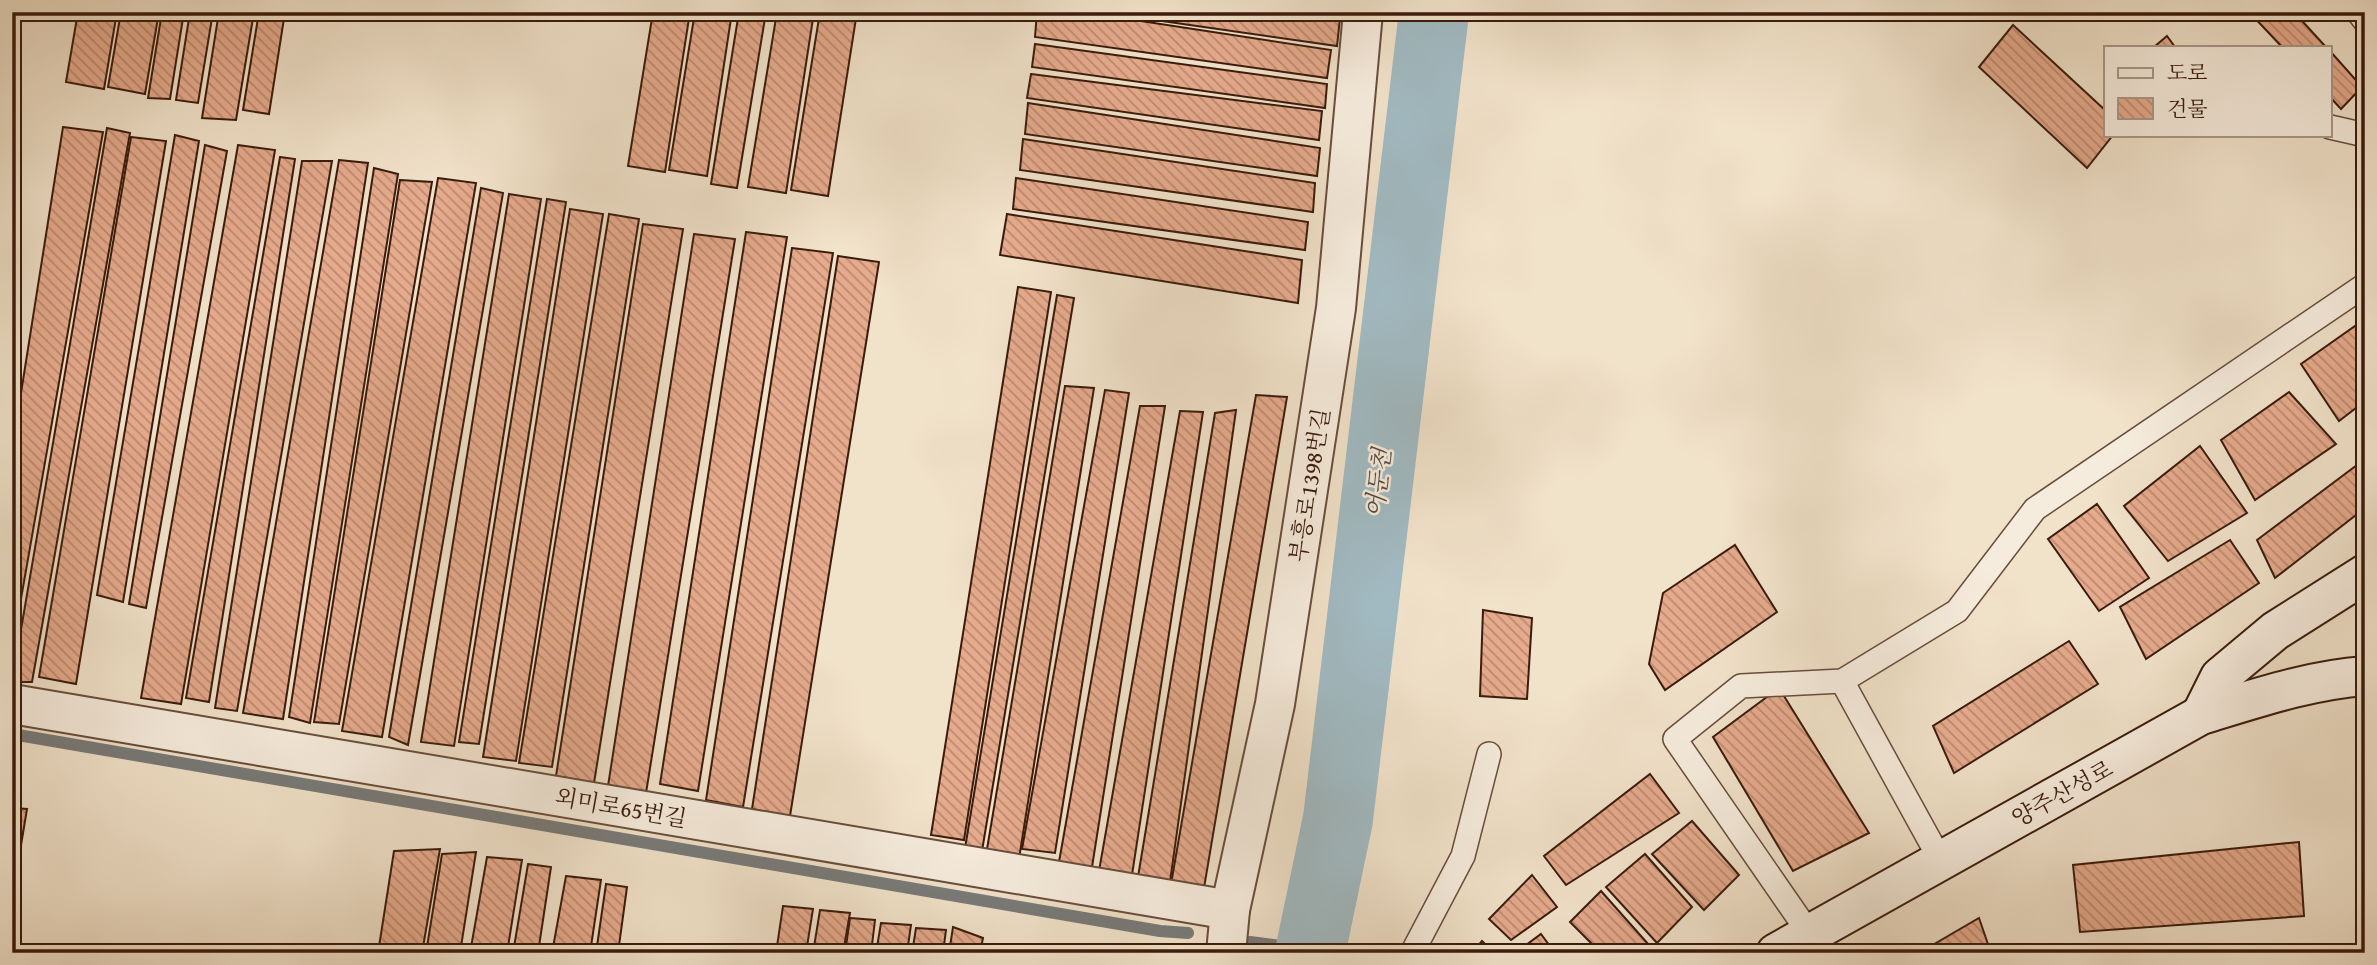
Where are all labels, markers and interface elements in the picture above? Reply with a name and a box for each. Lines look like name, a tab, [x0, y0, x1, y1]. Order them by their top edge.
legend	[2104, 46, 2332, 136]
text: 도로	[2167, 57, 2208, 88]
text: 건물	[2167, 93, 2208, 124]
street label: 부흥로1398번길	[1281, 406, 1337, 564]
water label: 어둔천	[1356, 445, 1400, 520]
street label: 양주산성로	[2005, 752, 2119, 834]
street label: 외미로65번길	[553, 779, 689, 835]

